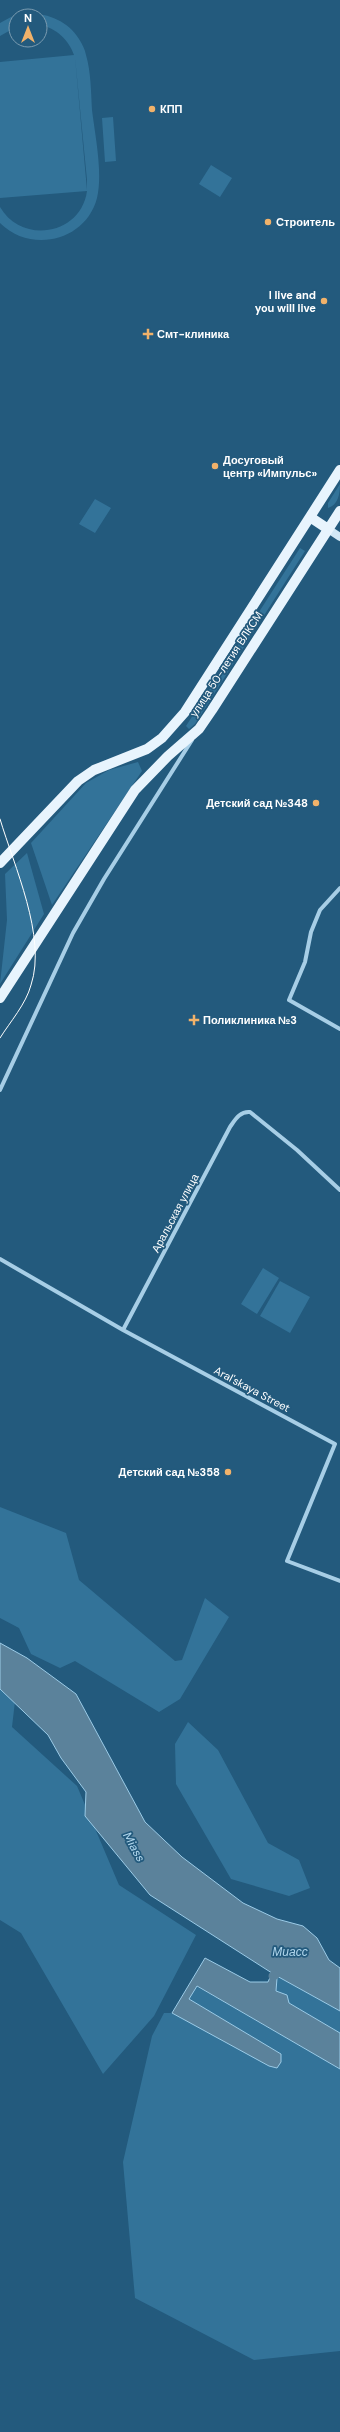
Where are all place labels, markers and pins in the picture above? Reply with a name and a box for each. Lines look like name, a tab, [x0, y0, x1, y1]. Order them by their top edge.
place label: КПП	[160, 102, 183, 116]
marker: КПП	[147, 104, 157, 114]
place label: Cтроитель	[276, 215, 335, 229]
marker: Cтроитель	[263, 217, 273, 227]
place label: I live and you will live	[255, 288, 316, 315]
marker: I live and you will live	[319, 296, 329, 306]
place label: Смт-клиника	[157, 327, 230, 341]
marker: Смт-клиника	[142, 328, 154, 340]
place label: Досуговый центр «Импульс»	[223, 453, 317, 480]
marker: Досуговый центр «Импульс»	[210, 461, 220, 471]
place label: Детский сад №348	[206, 796, 308, 810]
marker: Детский сад №348	[311, 798, 321, 808]
place label: Поликлиника №3	[203, 1013, 297, 1027]
marker: Поликлиника №3	[188, 1014, 200, 1026]
place label: Детский сад №358	[118, 1465, 220, 1479]
marker: Детский сад №358	[223, 1467, 233, 1477]

